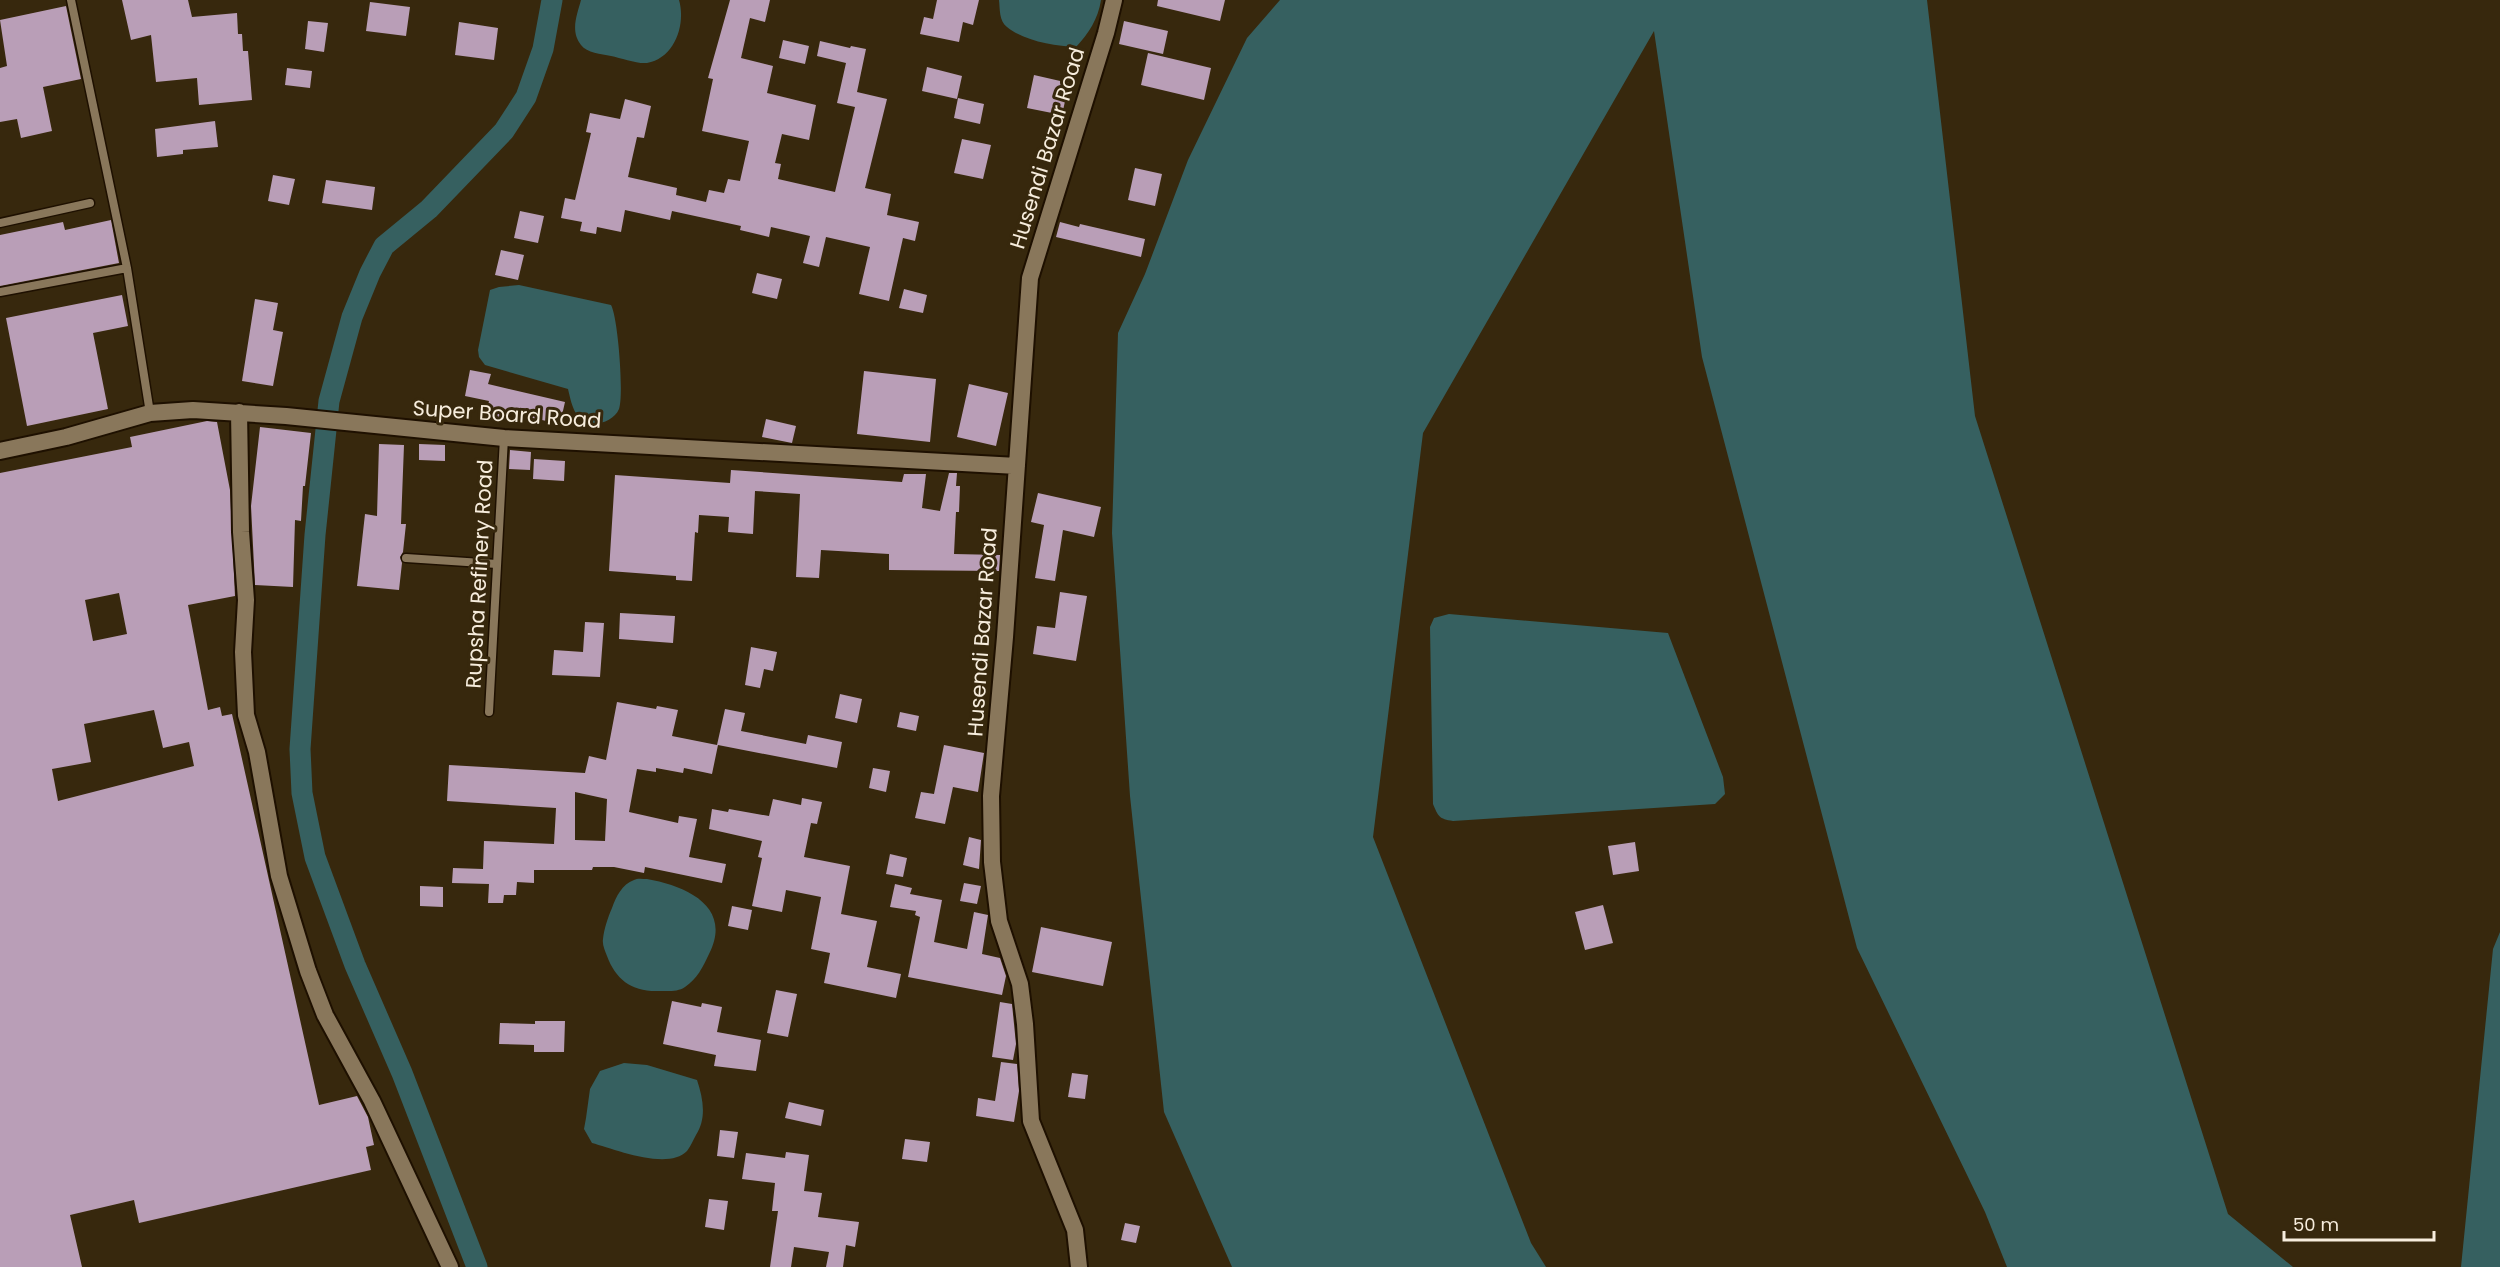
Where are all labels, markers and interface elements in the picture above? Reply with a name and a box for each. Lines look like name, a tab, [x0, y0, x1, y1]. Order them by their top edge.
street label: Husendi Bazar Road	[1003, 44, 1091, 252]
street label: Super Board Road	[412, 393, 602, 435]
street label: Rupsha Refinery Road	[459, 459, 499, 689]
street label: Husendi Bazar Road	[960, 527, 1004, 737]
scale bar	[2284, 1204, 2434, 1242]
text: 50 m	[2293, 1212, 2339, 1237]

